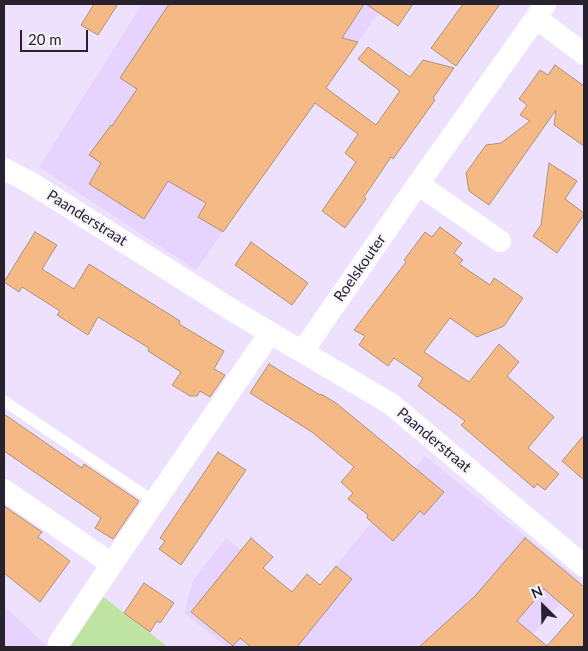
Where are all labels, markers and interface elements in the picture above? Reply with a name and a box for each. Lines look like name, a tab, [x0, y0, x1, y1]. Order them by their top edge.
scale bar	[22, 20, 90, 52]
text: 20 m	[28, 30, 62, 48]
street label: Paanderstraat	[44, 186, 130, 250]
street label: Roelskouter	[330, 231, 390, 305]
street label: Paanderstraat	[393, 404, 475, 476]
north arrow	[518, 581, 568, 631]
text: N	[529, 582, 545, 602]

